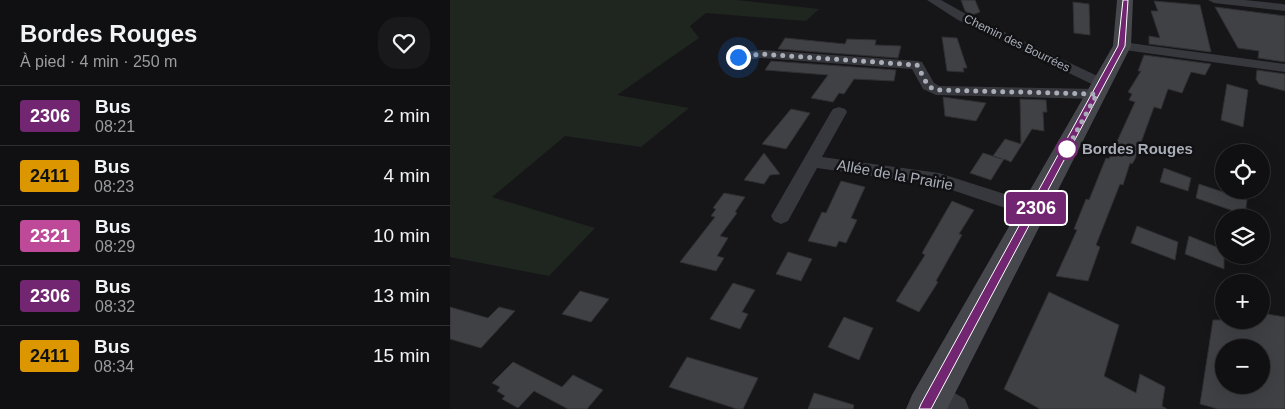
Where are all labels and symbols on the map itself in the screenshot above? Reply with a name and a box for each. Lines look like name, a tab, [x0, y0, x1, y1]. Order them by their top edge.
street label: Chemin des Bourrées	[962, 11, 1072, 75]
your location	[726, 45, 751, 70]
marker: Bordes Rouges	[1056, 138, 1078, 160]
place label: Bordes Rouges	[1082, 140, 1193, 157]
street label: Allée de la Prairie	[836, 156, 954, 193]
line badge: 2306	[1001, 192, 1071, 224]

